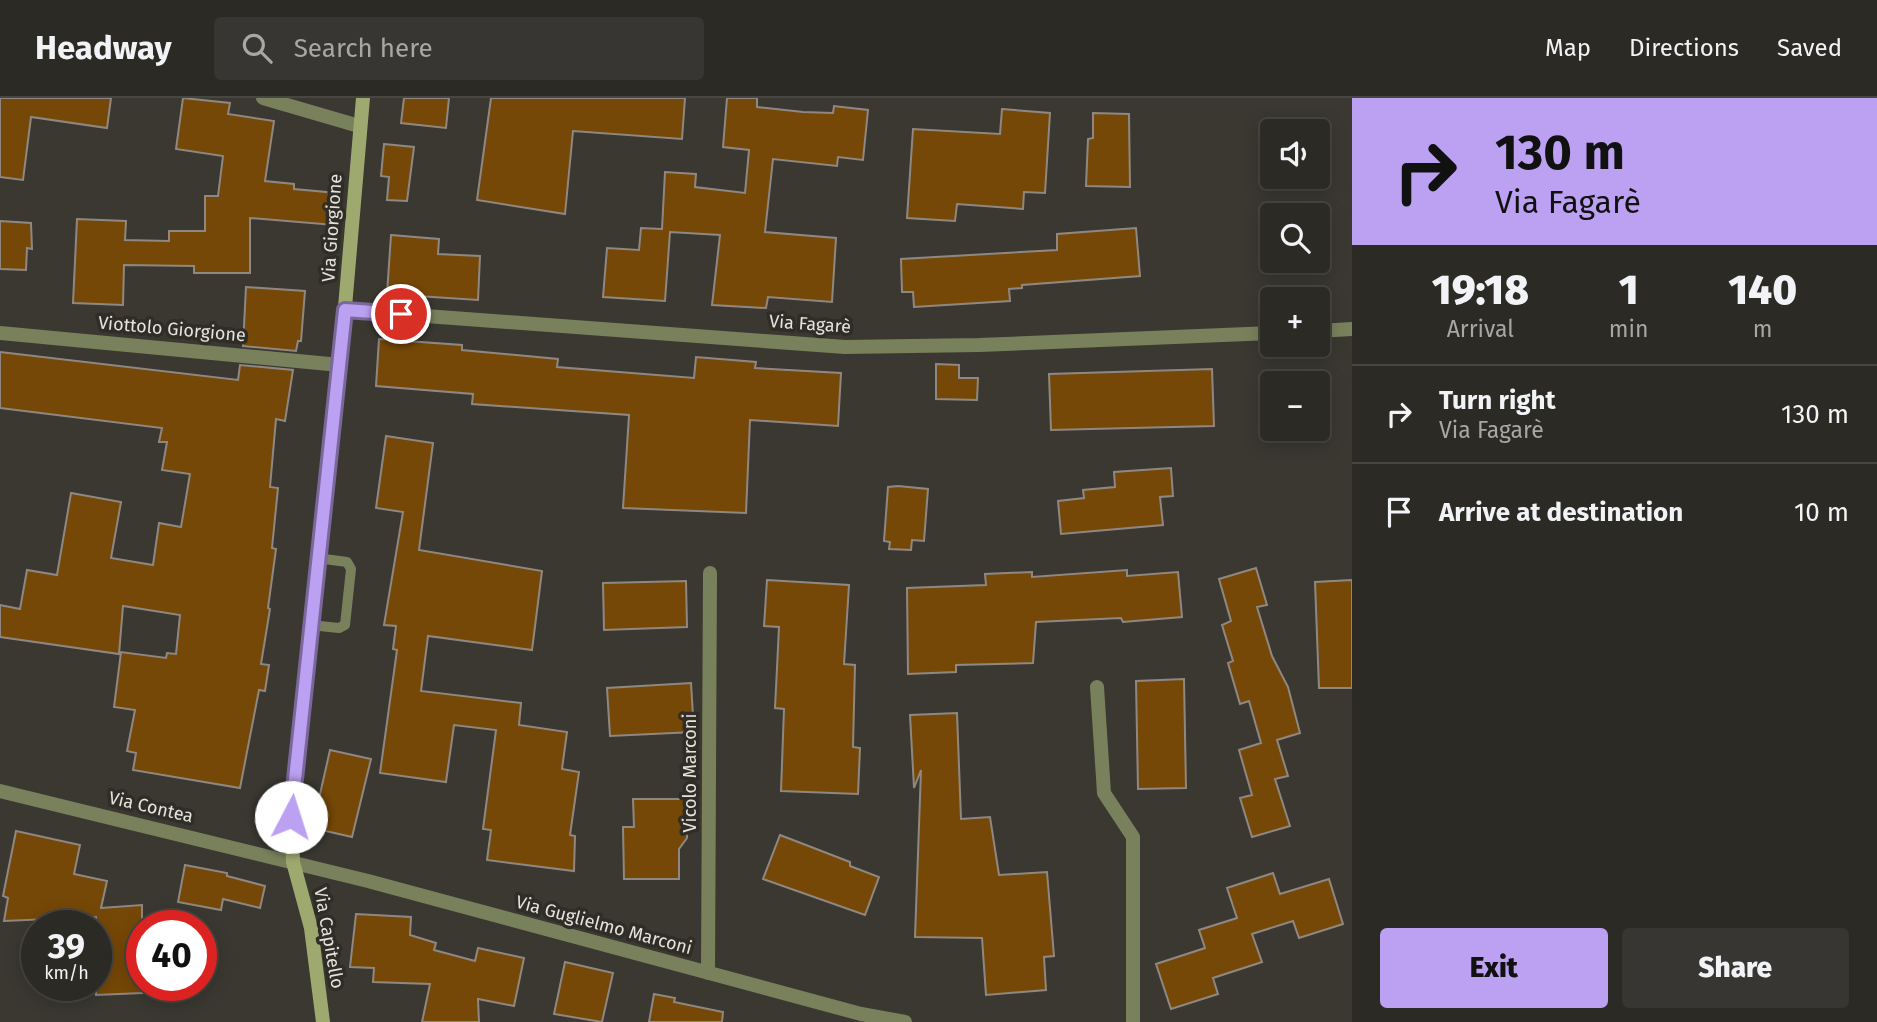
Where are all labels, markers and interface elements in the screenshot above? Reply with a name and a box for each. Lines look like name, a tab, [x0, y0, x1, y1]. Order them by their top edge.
search box	[214, 17, 704, 80]
text: Headway	[35, 28, 172, 68]
icon: search	[238, 29, 276, 67]
text: Search here	[294, 33, 433, 64]
text: Map	[1545, 34, 1591, 62]
text: Directions	[1629, 34, 1739, 62]
text: Saved	[1777, 34, 1842, 62]
map controls	[1260, 119, 1330, 441]
button: sound	[1260, 119, 1330, 189]
text: 130 m	[1495, 123, 1625, 182]
icon: right	[1380, 126, 1471, 217]
street label: Via Giorgione	[317, 173, 347, 283]
text: Via Fagarè	[1495, 183, 1641, 221]
button: search	[1260, 203, 1330, 273]
text: 19:18	[1432, 265, 1529, 315]
text: 1	[1619, 265, 1639, 315]
text: 140	[1728, 265, 1797, 315]
pin	[371, 284, 431, 344]
button: +	[1260, 287, 1330, 357]
icon: arrive	[382, 295, 420, 333]
street label: Via Fagarè	[768, 310, 852, 338]
street label: Viottolo Giorgione	[97, 312, 247, 346]
text: Arrival	[1447, 315, 1514, 343]
text: min	[1609, 315, 1648, 343]
text: m	[1753, 315, 1773, 343]
button: −	[1260, 371, 1330, 441]
text: Turn right	[1439, 385, 1556, 416]
icon: right	[1380, 395, 1418, 433]
text: 130 m	[1781, 399, 1849, 430]
text: Via Fagarè	[1439, 416, 1544, 444]
icon: arrive	[1380, 493, 1418, 531]
text: Arrive at destination	[1439, 497, 1683, 528]
text: 10 m	[1794, 497, 1849, 528]
street label: Vicolo Marconi	[679, 714, 701, 832]
position arrow	[254, 780, 328, 854]
street label: Via Contea	[107, 787, 195, 827]
street label: Via Capitello	[309, 886, 349, 990]
street label: Via Guglielmo Marconi	[513, 891, 695, 959]
speed limit sign: 40	[126, 910, 217, 1001]
text: 39	[48, 925, 85, 967]
button: Exit	[1380, 928, 1608, 1008]
button: Share	[1622, 928, 1849, 1008]
text: km/h	[44, 962, 89, 984]

